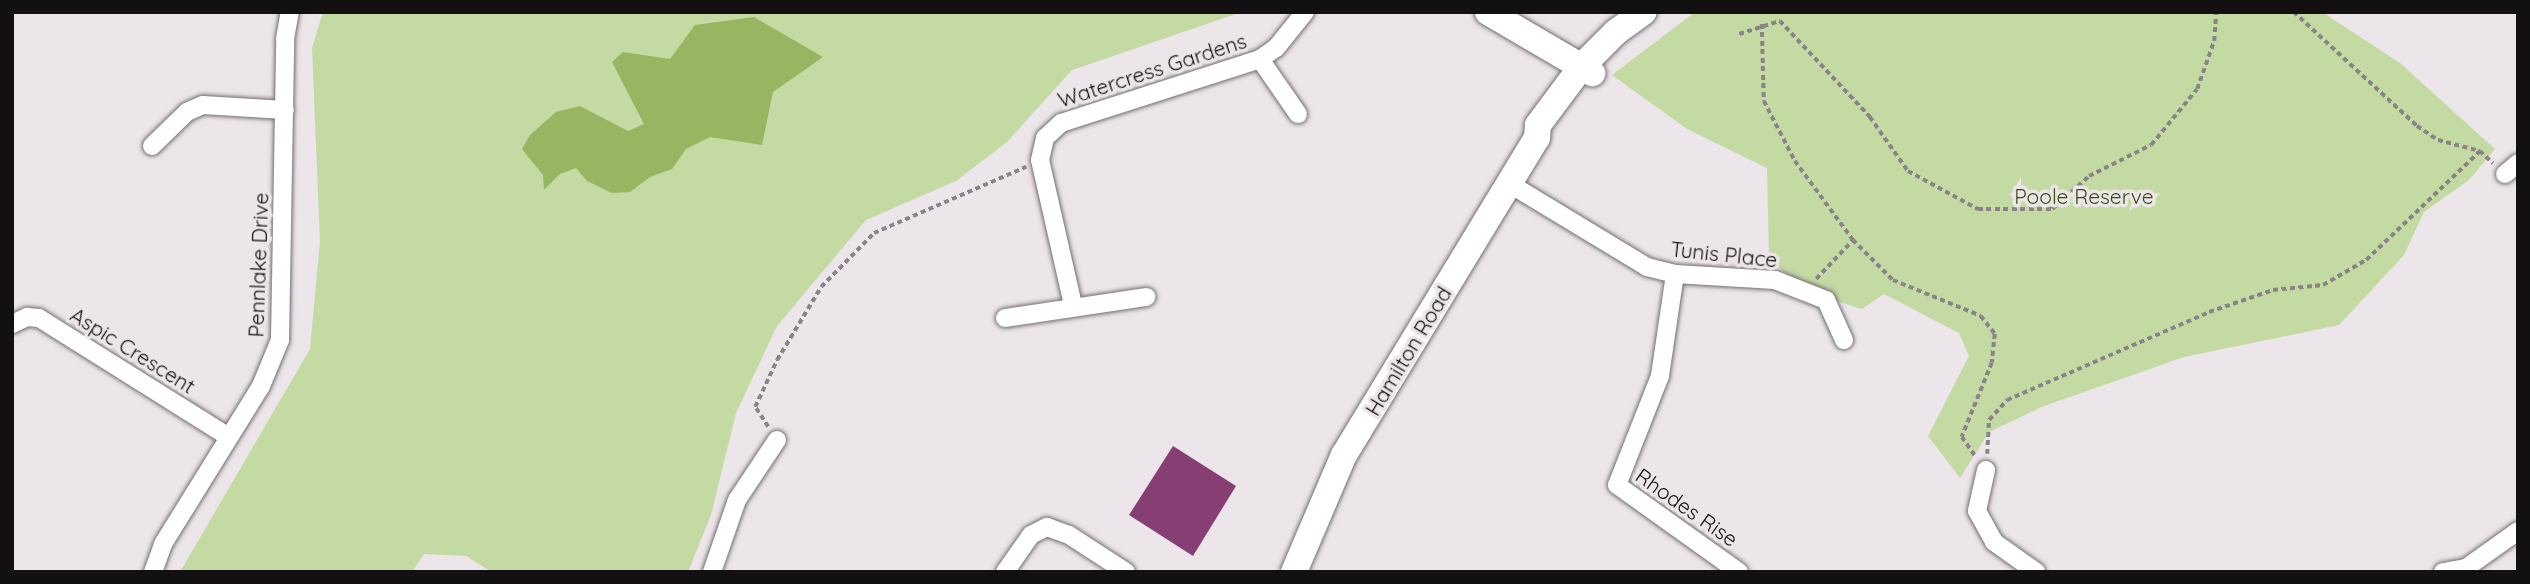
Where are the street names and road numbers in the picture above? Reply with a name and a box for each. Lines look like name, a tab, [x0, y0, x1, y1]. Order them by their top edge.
street label: Watercress Gardens	[1054, 28, 1250, 112]
street label: Pennlake Drive	[243, 192, 273, 338]
street label: Tunis Place	[1669, 236, 1779, 272]
street label: Hamilton Road	[1360, 282, 1456, 420]
street label: Aspic Crescent	[66, 302, 200, 398]
street label: Rhodes Rise	[1631, 463, 1743, 551]

